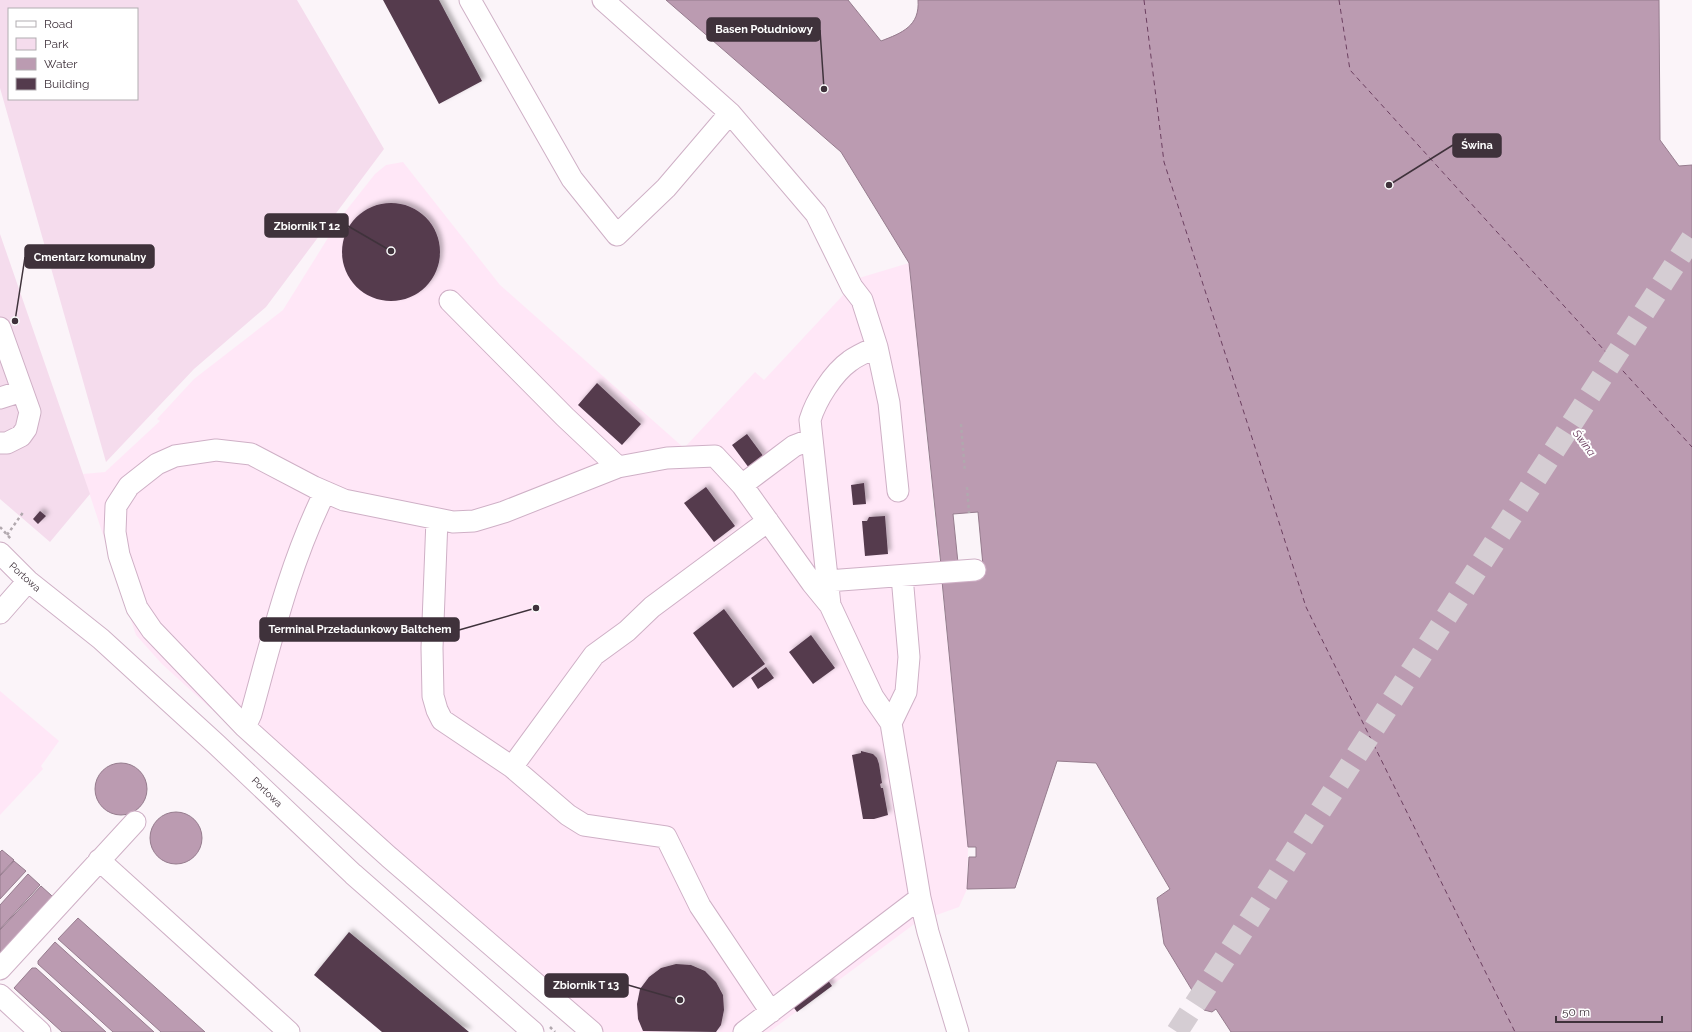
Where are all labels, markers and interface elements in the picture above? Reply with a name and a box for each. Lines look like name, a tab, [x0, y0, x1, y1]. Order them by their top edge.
legend	[8, 8, 138, 100]
text: Road	[44, 17, 73, 31]
callout: Basen Południowy	[707, 18, 820, 41]
text: Basen Południowy	[715, 23, 813, 36]
text: Park	[44, 37, 69, 51]
text: Water	[44, 57, 78, 71]
text: Building	[44, 77, 90, 91]
callout: Świna	[1453, 134, 1501, 157]
text: Świna	[1461, 138, 1493, 152]
callout: Zbiornik T 12	[265, 214, 348, 237]
text: Zbiornik T 12	[274, 220, 340, 233]
callout: Cmentarz komunalny	[25, 245, 154, 268]
text: Cmentarz komunalny	[34, 251, 146, 264]
water label: Świna	[1569, 426, 1599, 459]
street label: Portowa	[7, 560, 43, 594]
callout: Terminal Przeładunkowy Baltchem	[260, 618, 459, 641]
text: Terminal Przeładunkowy Baltchem	[268, 623, 452, 636]
street label: Portowa	[249, 775, 285, 809]
callout: Zbiornik T 13	[545, 974, 628, 997]
text: Zbiornik T 13	[553, 979, 619, 992]
scale bar	[1556, 998, 1662, 1024]
text: 50 m	[1562, 1005, 1590, 1019]

